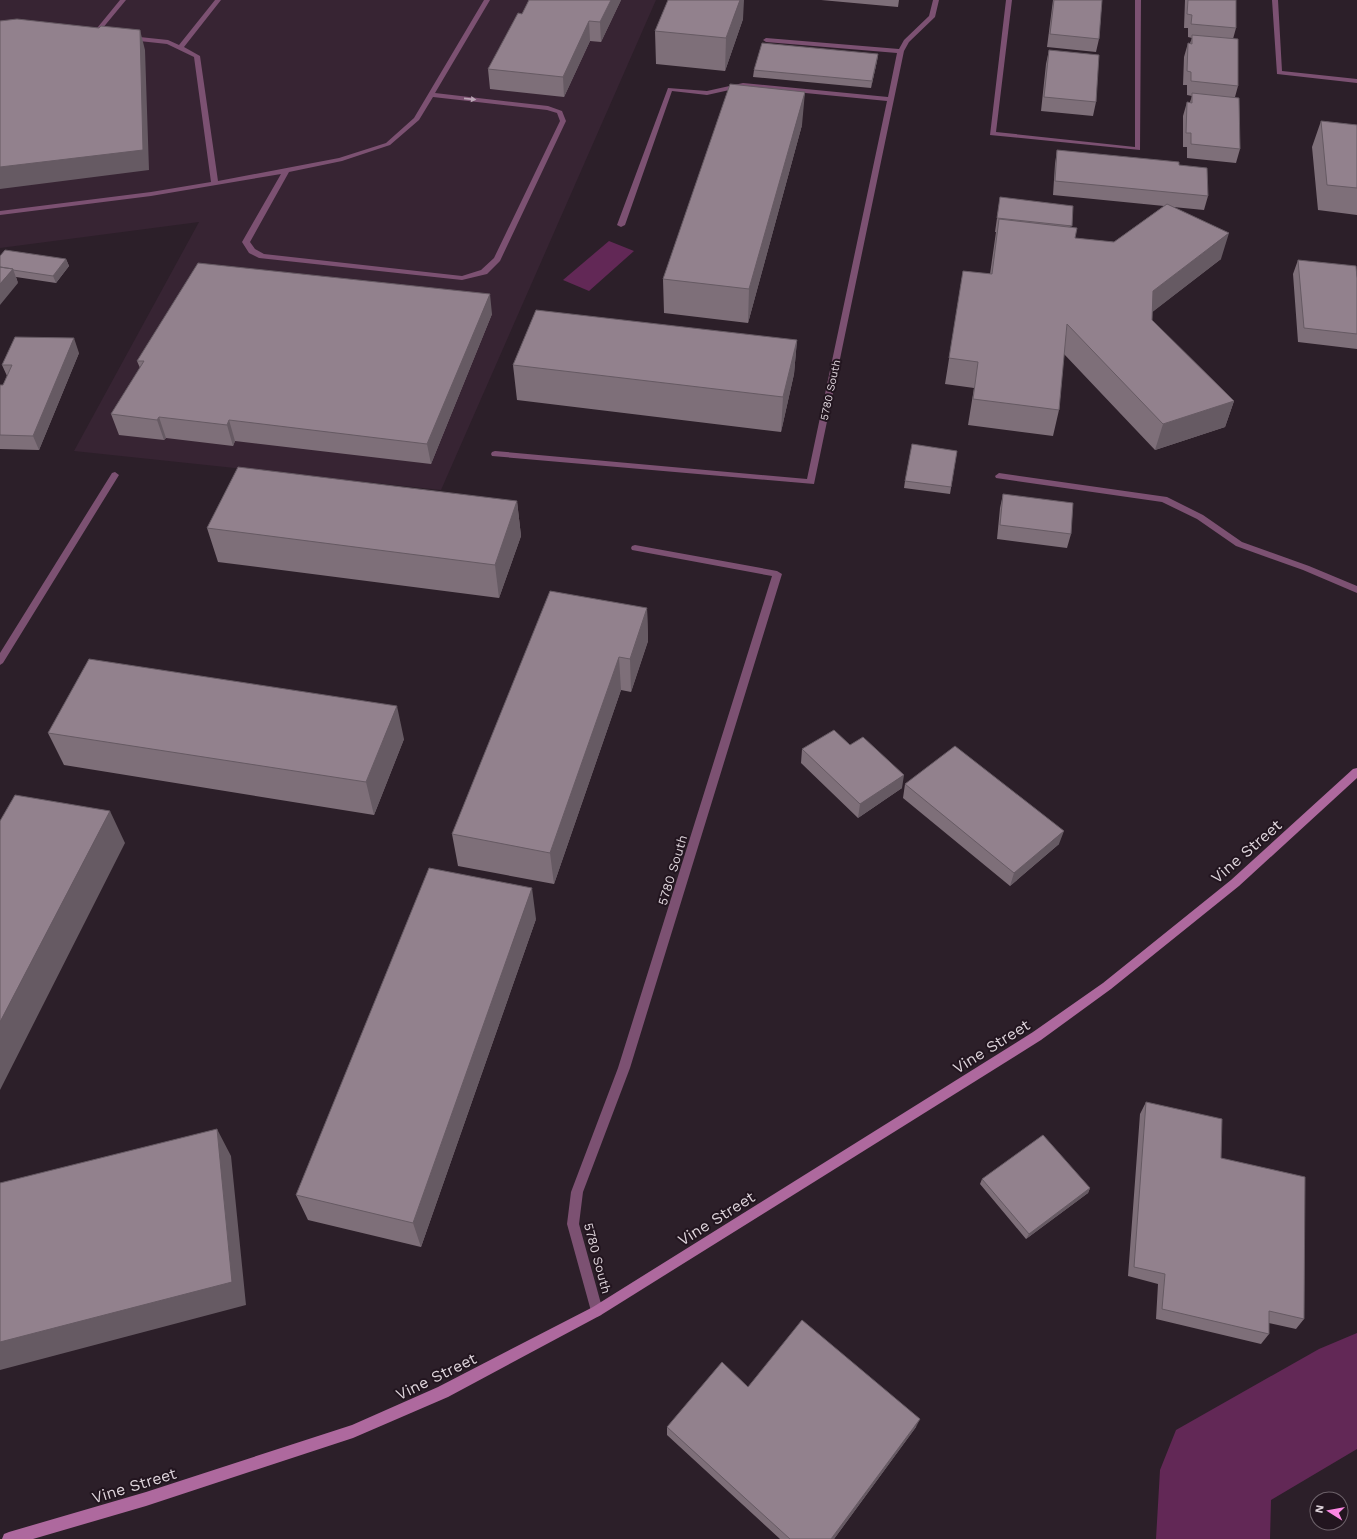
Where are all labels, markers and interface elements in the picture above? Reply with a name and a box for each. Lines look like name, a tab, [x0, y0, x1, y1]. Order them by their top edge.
one-way arrow	[464, 96, 476, 103]
street label: 5780 South	[818, 359, 843, 422]
street label: Vine Street	[1207, 815, 1286, 887]
street label: 5780 South	[655, 833, 690, 907]
street label: Vine Street	[949, 1015, 1034, 1078]
street label: Vine Street	[674, 1187, 759, 1250]
street label: 5780 South	[581, 1221, 614, 1295]
street label: Vine Street	[393, 1349, 480, 1404]
street label: Vine Street	[90, 1464, 179, 1507]
north arrow	[1309, 1491, 1349, 1531]
text: N	[1313, 1504, 1327, 1514]

